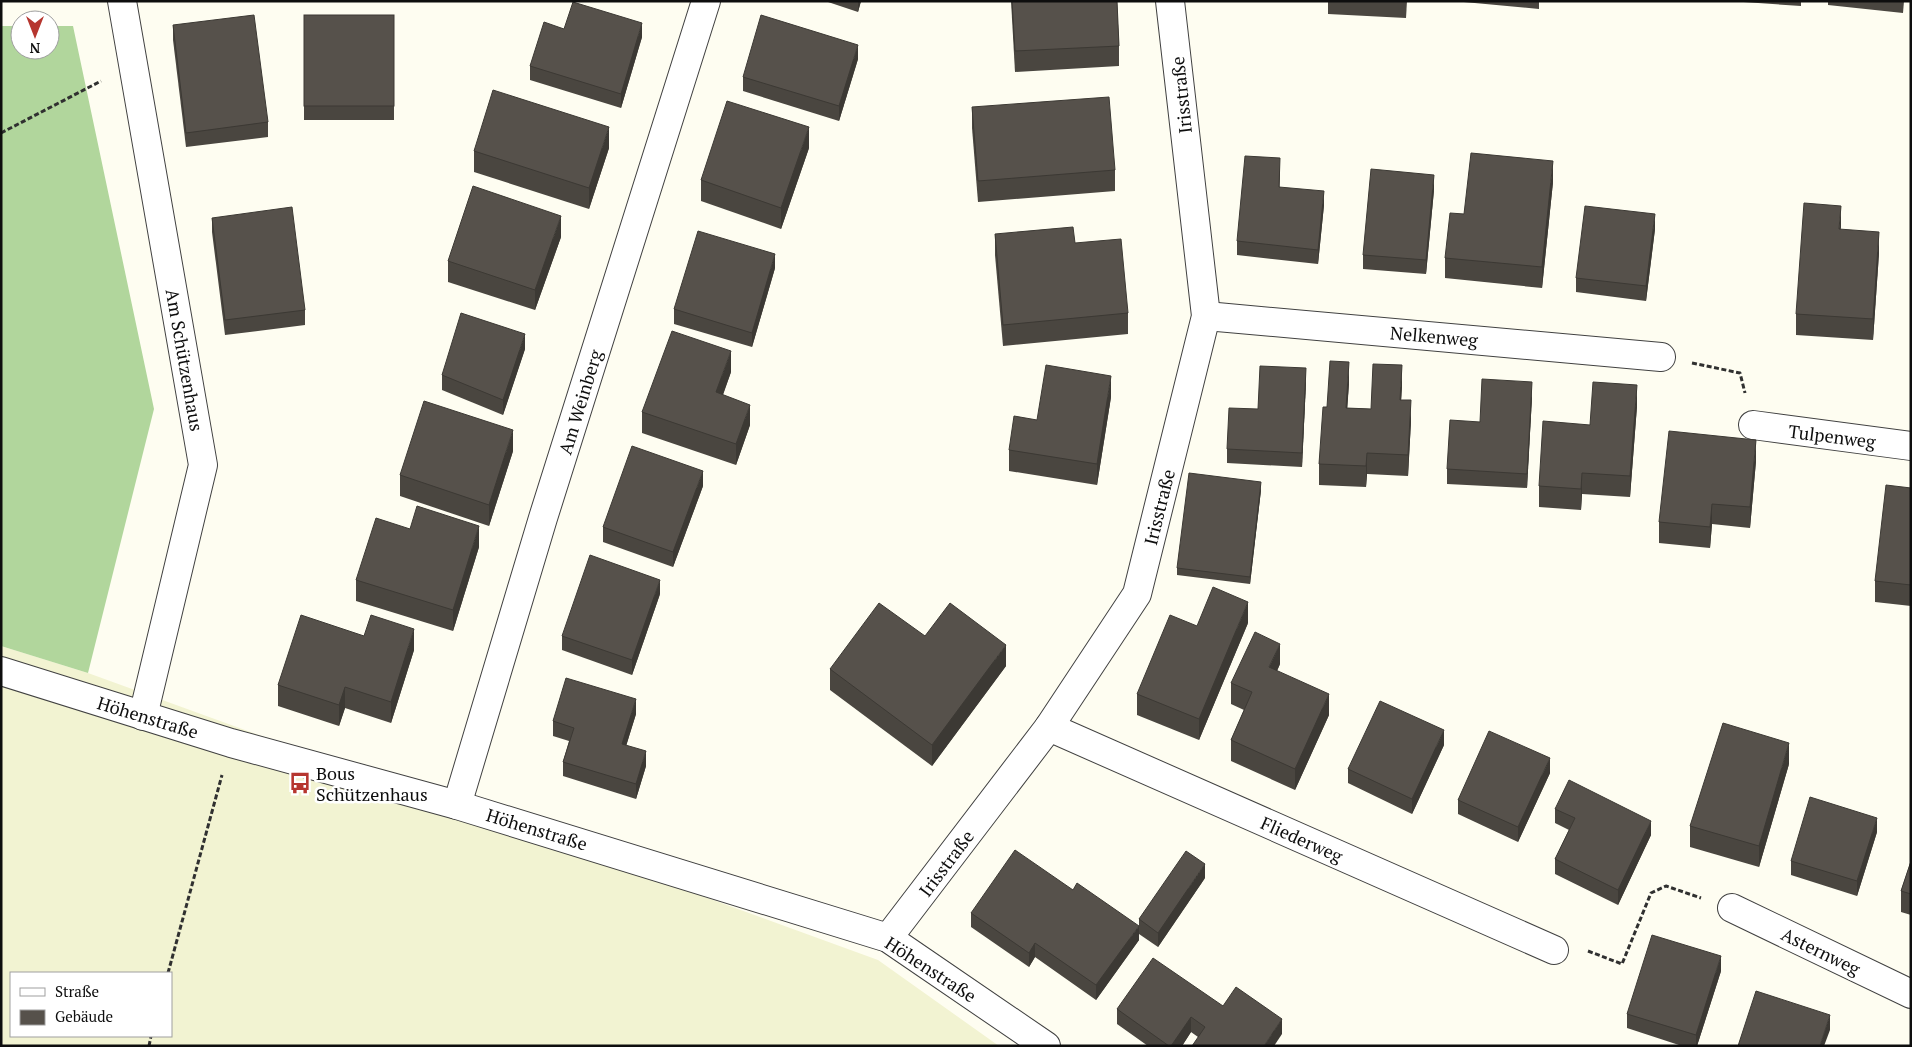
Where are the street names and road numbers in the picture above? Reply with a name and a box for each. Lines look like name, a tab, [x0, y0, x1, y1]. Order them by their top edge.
street label: Irisstraße	[1165, 55, 1197, 135]
street label: Am Schützenhaus	[161, 287, 209, 433]
street label: Nelkenweg	[1389, 320, 1479, 352]
street label: Am Weinberg	[553, 346, 607, 457]
street label: Tulpenweg	[1787, 419, 1878, 453]
street label: Irisstraße	[1138, 467, 1180, 547]
street label: Höhenstraße	[95, 690, 201, 744]
street label: Höhenstraße	[484, 802, 590, 856]
street label: Fliederweg	[1257, 810, 1347, 868]
street label: Irisstraße	[913, 825, 979, 901]
street label: Asternweg	[1778, 922, 1865, 981]
street label: Höhenstraße	[881, 931, 981, 1007]

